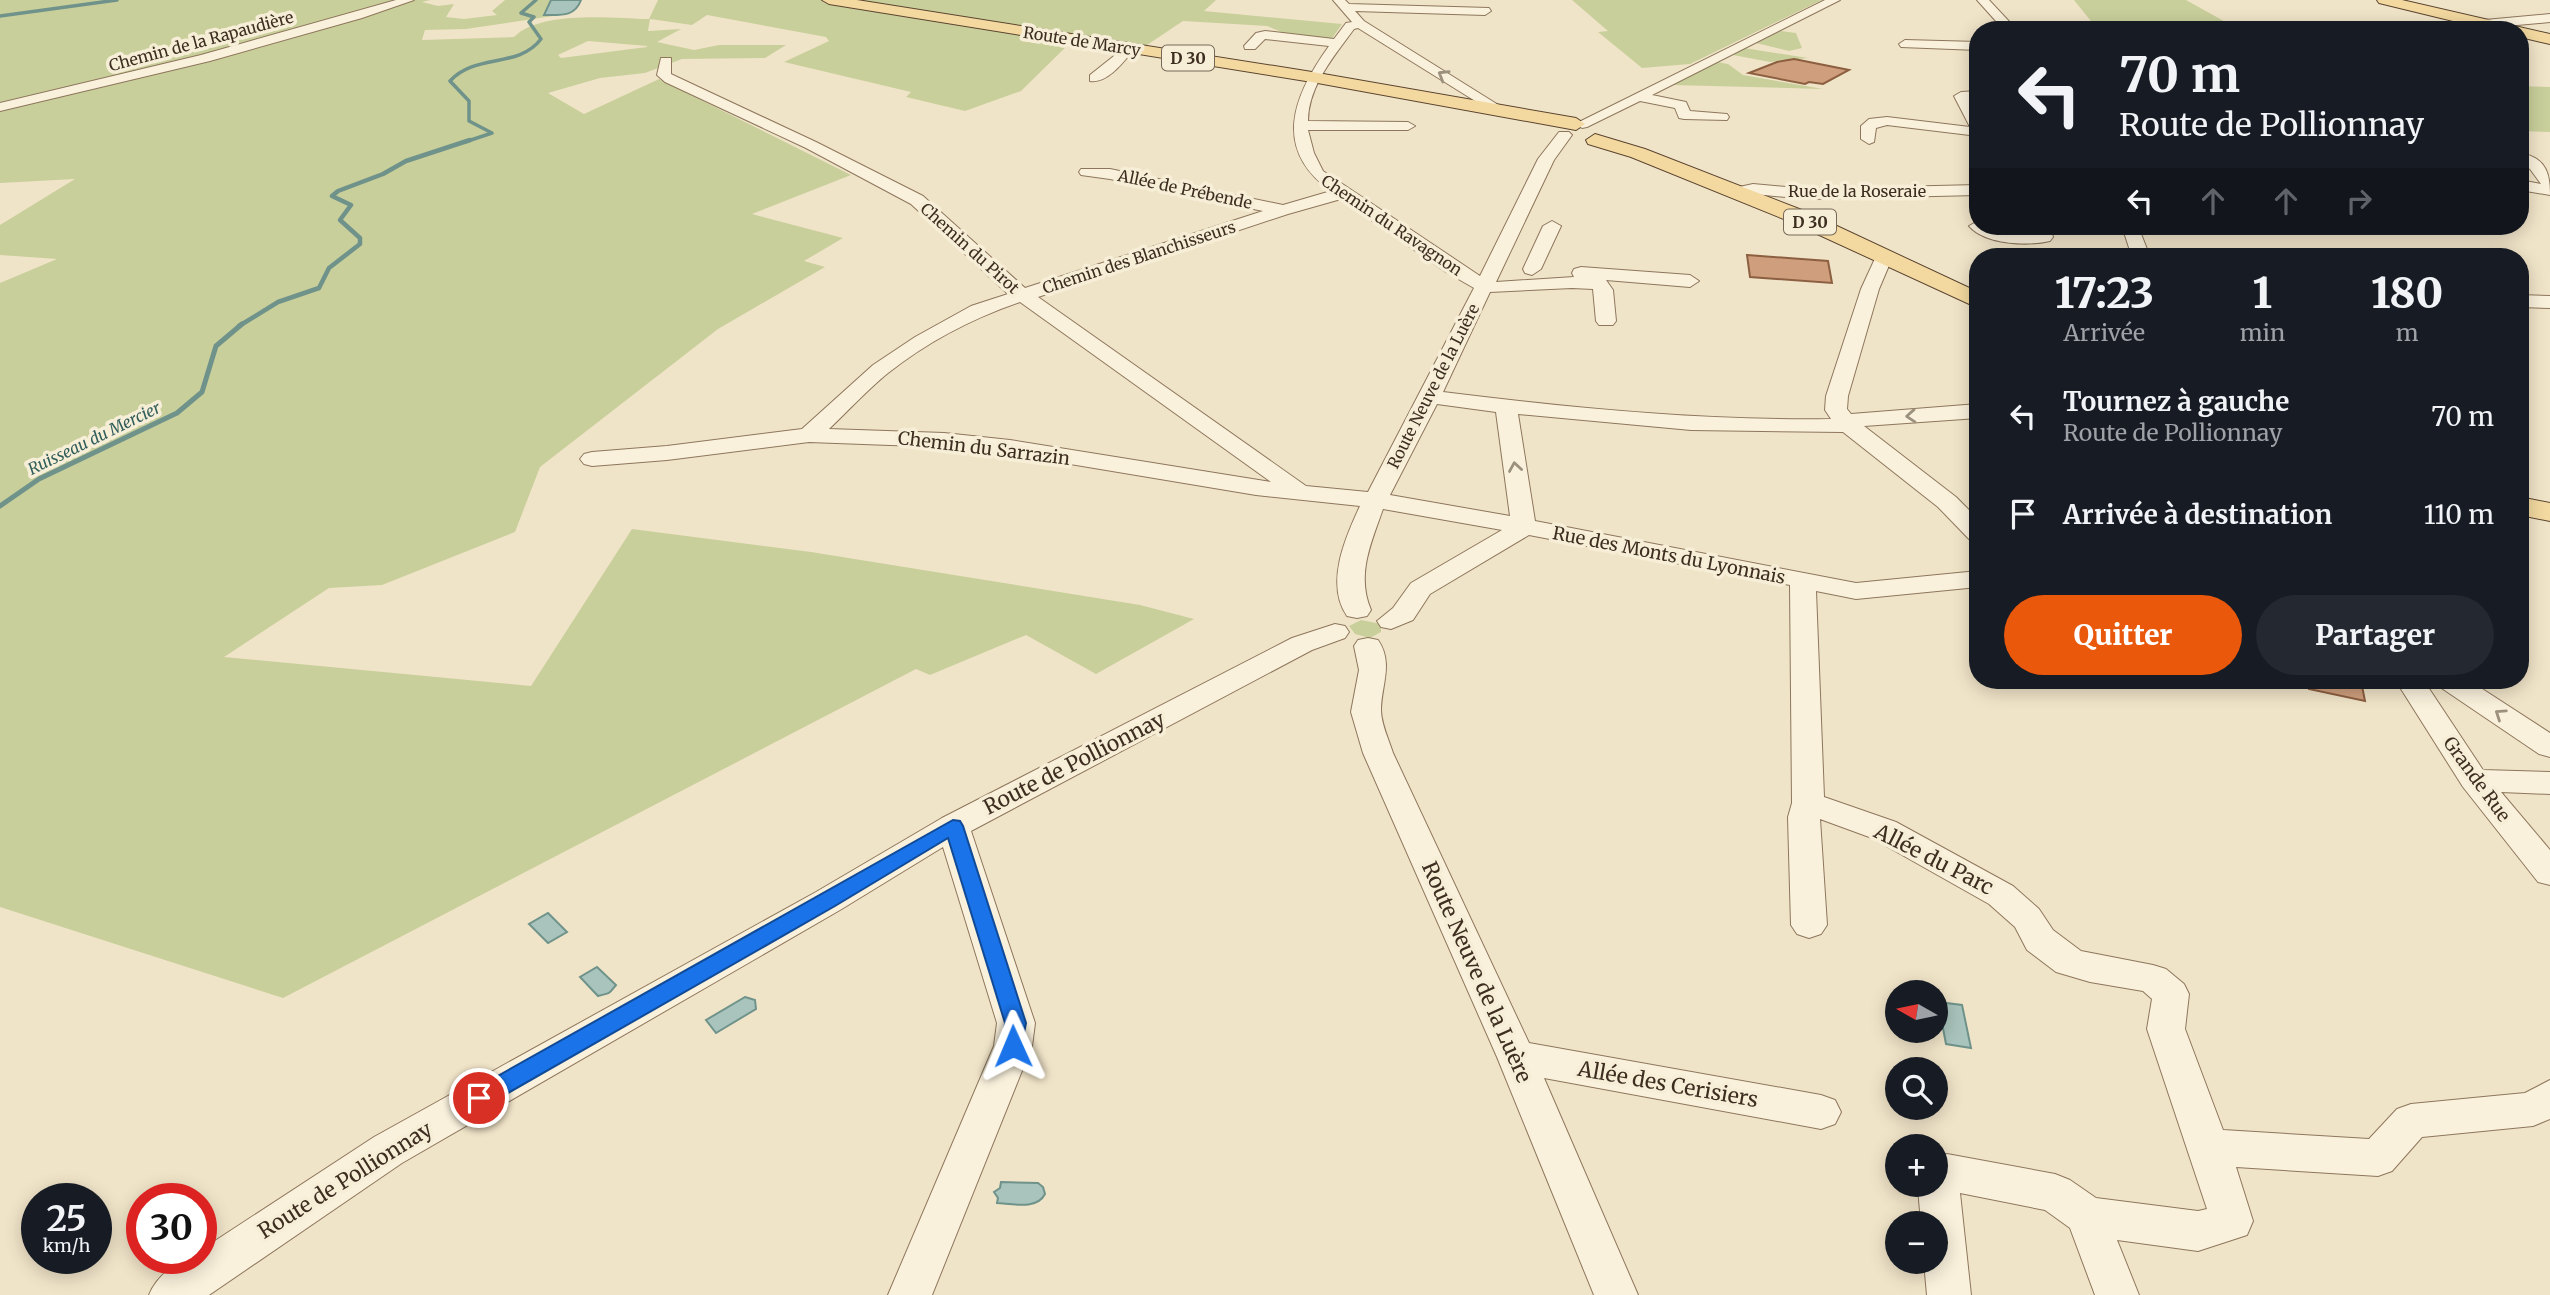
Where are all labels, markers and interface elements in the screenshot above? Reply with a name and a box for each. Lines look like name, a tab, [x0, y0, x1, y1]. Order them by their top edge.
street label: Chemin de la Rapaudière	[107, 7, 295, 75]
street label: Route de Marcy	[1022, 22, 1143, 60]
text: 70 m	[2119, 44, 2240, 105]
road number: D 30	[1162, 46, 1214, 71]
icon: left	[2004, 49, 2095, 140]
one-way arrow	[1437, 70, 1450, 83]
text: Route de Pollionnay	[2119, 105, 2424, 145]
street label: Allée de Prébende	[1115, 165, 1254, 213]
street label: Chemin du Ravagnon	[1318, 170, 1467, 280]
street label: Rue de la Roseraie	[1788, 181, 1926, 201]
icon: left	[2121, 182, 2159, 220]
icon: ahead	[2194, 182, 2232, 220]
icon: ahead	[2267, 182, 2305, 220]
icon: right	[2340, 182, 2378, 220]
street label: Chemin du Pirot	[916, 198, 1024, 298]
road number: D 30	[1784, 210, 1836, 234]
street label: Chemin des Blanchisseurs	[1040, 216, 1238, 298]
text: 17:23	[2055, 267, 2154, 319]
text: 1	[2253, 267, 2272, 319]
text: 180	[2371, 267, 2443, 319]
street label: Route Neuve de la Luère	[1383, 300, 1483, 472]
text: Arrivée	[2064, 318, 2145, 347]
text: min	[2240, 318, 2285, 347]
text: m	[2396, 318, 2419, 347]
text: Tournez à gauche	[2063, 385, 2289, 418]
water label: Ruisseau du Mercier	[24, 397, 164, 479]
icon: left	[2004, 397, 2042, 435]
text: 70 m	[2431, 400, 2494, 433]
one-way arrow	[1905, 408, 1916, 423]
text: Route de Pollionnay	[2063, 418, 2282, 447]
street label: Chemin du Sarrazin	[897, 426, 1071, 470]
one-way arrow	[1508, 461, 1523, 473]
icon: arrive	[2004, 495, 2042, 533]
text: Arrivée à destination	[2063, 498, 2332, 531]
text: 110 m	[2424, 498, 2494, 531]
street label: Rue des Monts du Lyonnais	[1551, 521, 1787, 589]
button: Quitter	[2004, 595, 2242, 675]
button: Partager	[2256, 595, 2494, 675]
street label: Route de Pollionnay	[979, 705, 1170, 820]
one-way arrow	[2495, 710, 2508, 722]
street label: Grande Rue	[2438, 732, 2516, 826]
street label: Allée du Parc	[1869, 817, 1998, 901]
street label: Route Neuve de la Luère	[1416, 857, 1538, 1087]
north arrow	[1885, 980, 1948, 1043]
map controls	[1885, 980, 1948, 1274]
position arrow	[976, 1009, 1050, 1083]
street label: Allée des Cerisiers	[1575, 1055, 1760, 1113]
button: search	[1885, 1057, 1948, 1120]
pin	[449, 1068, 509, 1128]
icon: arrive	[460, 1079, 498, 1117]
street label: Route de Pollionnay	[253, 1115, 438, 1245]
button: +	[1885, 1134, 1948, 1197]
speed limit sign: 30	[126, 1183, 217, 1274]
text: 25	[46, 1197, 87, 1241]
button: −	[1885, 1211, 1948, 1274]
text: km/h	[43, 1234, 90, 1257]

